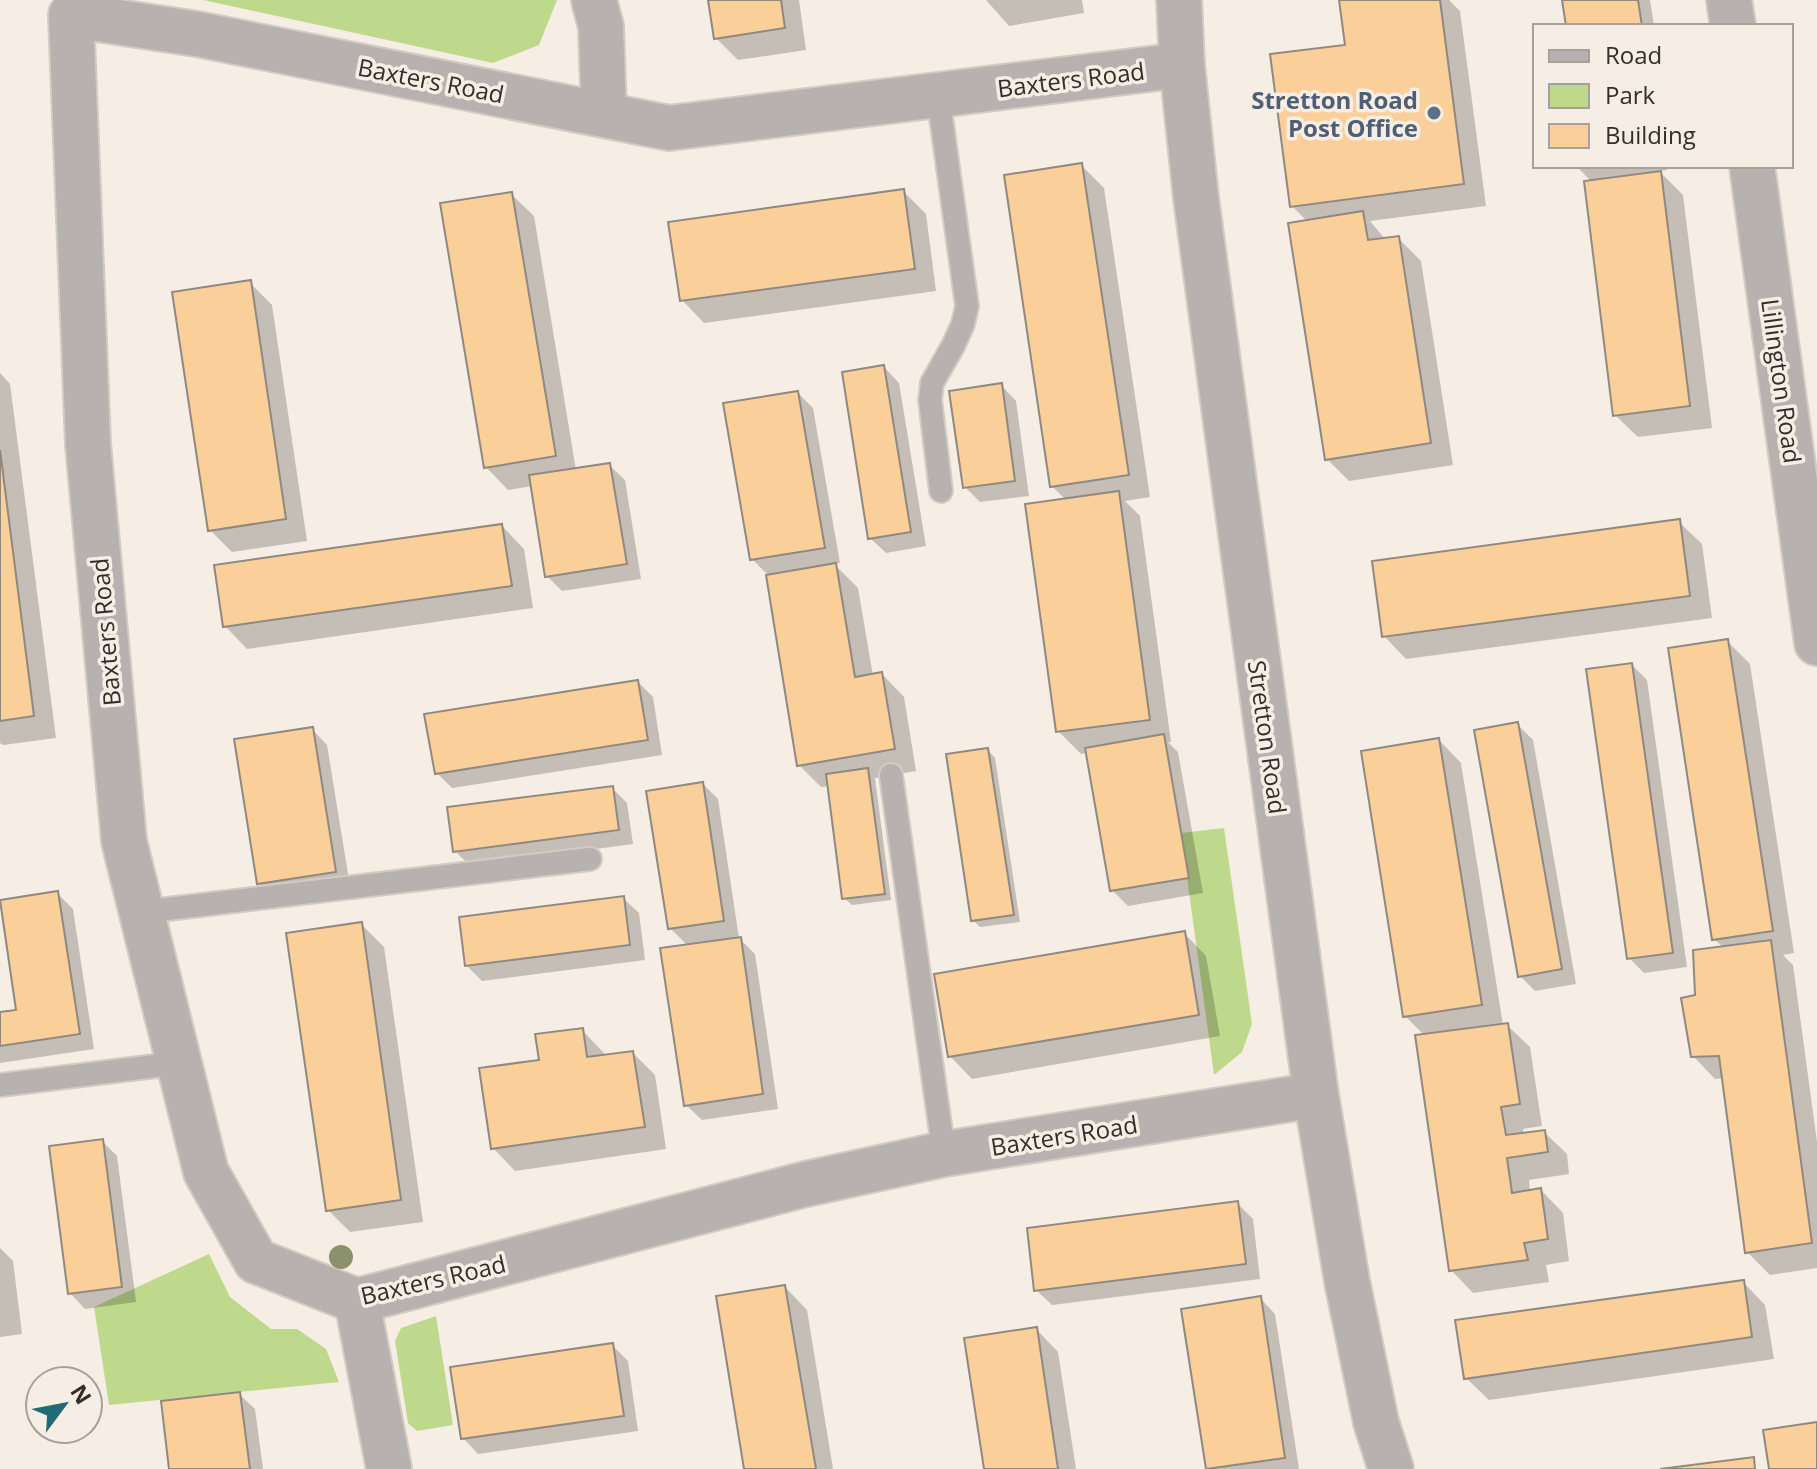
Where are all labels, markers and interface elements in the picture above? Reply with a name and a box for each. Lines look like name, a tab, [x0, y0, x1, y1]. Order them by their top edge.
legend	[1533, 24, 1793, 168]
text: Road	[1605, 38, 1662, 71]
street label: Baxters Road	[355, 50, 507, 110]
street label: Baxters Road	[995, 54, 1147, 104]
text: Park	[1605, 78, 1656, 111]
place label: Stretton Road Post Office	[1251, 83, 1418, 144]
marker: Stretton Road Post Office	[1425, 104, 1443, 122]
text: Building	[1605, 118, 1696, 151]
street label: Lillington Road	[1754, 297, 1810, 465]
street label: Baxters Road	[82, 557, 128, 707]
street label: Stretton Road	[1241, 658, 1295, 816]
street label: Baxters Road	[988, 1107, 1140, 1163]
street label: Baxters Road	[357, 1246, 509, 1312]
north arrow	[24, 1365, 104, 1445]
text: N	[64, 1378, 99, 1409]

